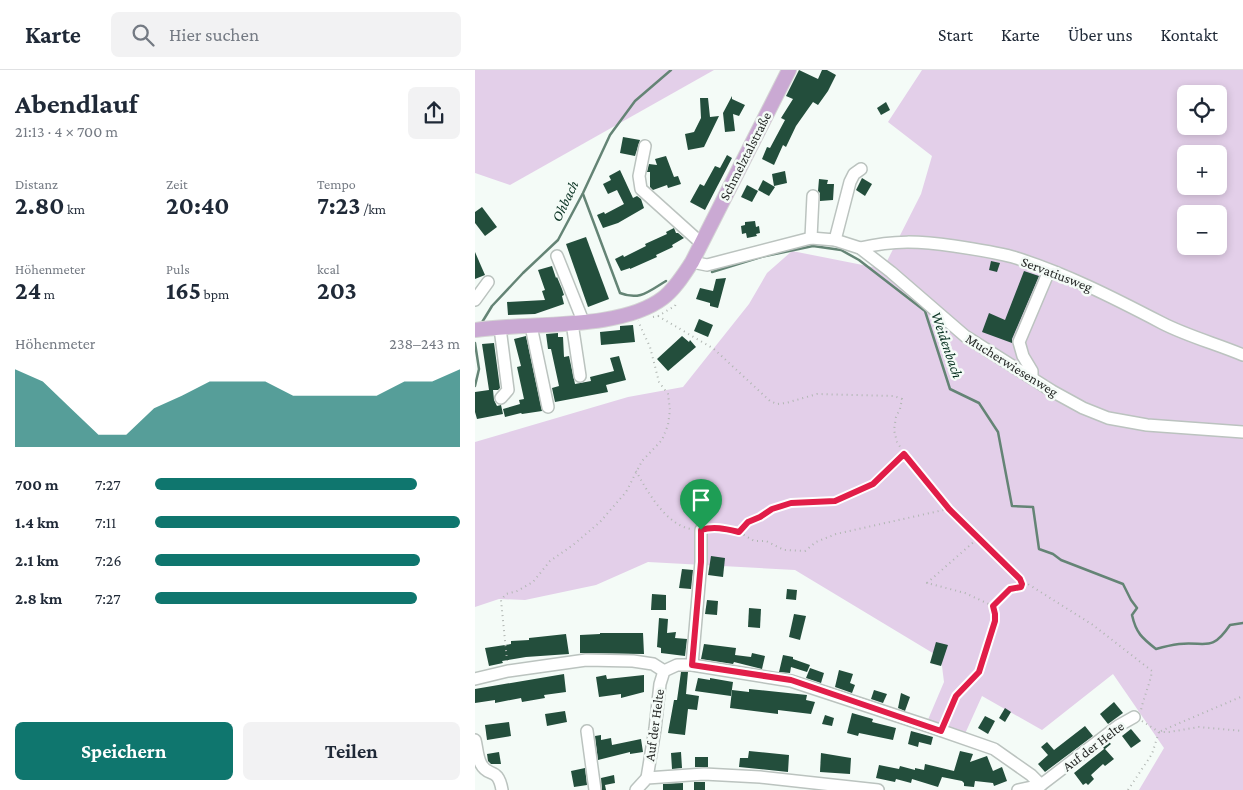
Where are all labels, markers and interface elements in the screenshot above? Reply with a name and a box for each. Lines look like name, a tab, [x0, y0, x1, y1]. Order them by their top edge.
search box	[111, 12, 461, 57]
text: Karte	[25, 21, 81, 48]
icon: search	[129, 21, 157, 49]
text: Hier suchen	[169, 24, 259, 45]
text: Start	[938, 25, 973, 45]
text: Karte	[1001, 25, 1040, 45]
text: Über uns	[1068, 25, 1133, 45]
text: Kontakt	[1161, 25, 1218, 45]
map controls	[1177, 85, 1227, 255]
button: locate	[1177, 85, 1227, 135]
button: share	[408, 87, 460, 139]
text: Abendlauf	[15, 88, 138, 119]
street label: Schmelztalstraße	[716, 109, 774, 203]
text: 21:13 · 4 × 700 m	[15, 123, 118, 140]
button: +	[1177, 145, 1227, 195]
text: Distanz	[15, 176, 58, 192]
text: Zeit	[166, 176, 188, 192]
text: Tempo	[317, 176, 356, 192]
water label: Ohbach	[548, 178, 582, 224]
text: 2.80	[15, 192, 64, 219]
text: 20:40	[166, 192, 230, 219]
text: 7:23	[317, 192, 361, 219]
text: km	[64, 201, 85, 217]
text: /km	[361, 201, 386, 217]
button: −	[1177, 205, 1227, 255]
street label: Servatiusweg	[1019, 253, 1095, 295]
text: Höhenmeter	[15, 261, 85, 277]
text: Puls	[166, 261, 190, 277]
text: kcal	[317, 261, 340, 277]
text: 24	[15, 277, 41, 304]
text: 165	[166, 277, 201, 304]
text: 203	[317, 277, 357, 304]
text: m	[41, 286, 55, 302]
text: bpm	[201, 286, 229, 302]
water label: Weidenbach	[928, 310, 966, 380]
street label: Mucherwiesenweg	[963, 330, 1061, 400]
text: Höhenmeter	[15, 335, 95, 352]
text: 238–243 m	[389, 335, 460, 352]
text: 700 m	[15, 476, 59, 493]
text: 7:27	[95, 476, 121, 493]
pin	[680, 479, 722, 530]
icon: arrive	[687, 486, 715, 514]
text: 1.4 km	[15, 514, 59, 531]
text: 7:11	[95, 514, 116, 531]
text: 2.1 km	[15, 552, 59, 569]
text: 7:26	[95, 552, 122, 569]
text: 2.8 km	[15, 590, 62, 607]
text: 7:27	[95, 590, 121, 607]
street label: Auf der Helte	[641, 688, 667, 762]
street label: Auf der Helte	[1059, 718, 1127, 774]
button: Speichern	[15, 722, 233, 780]
button: Teilen	[243, 722, 460, 780]

